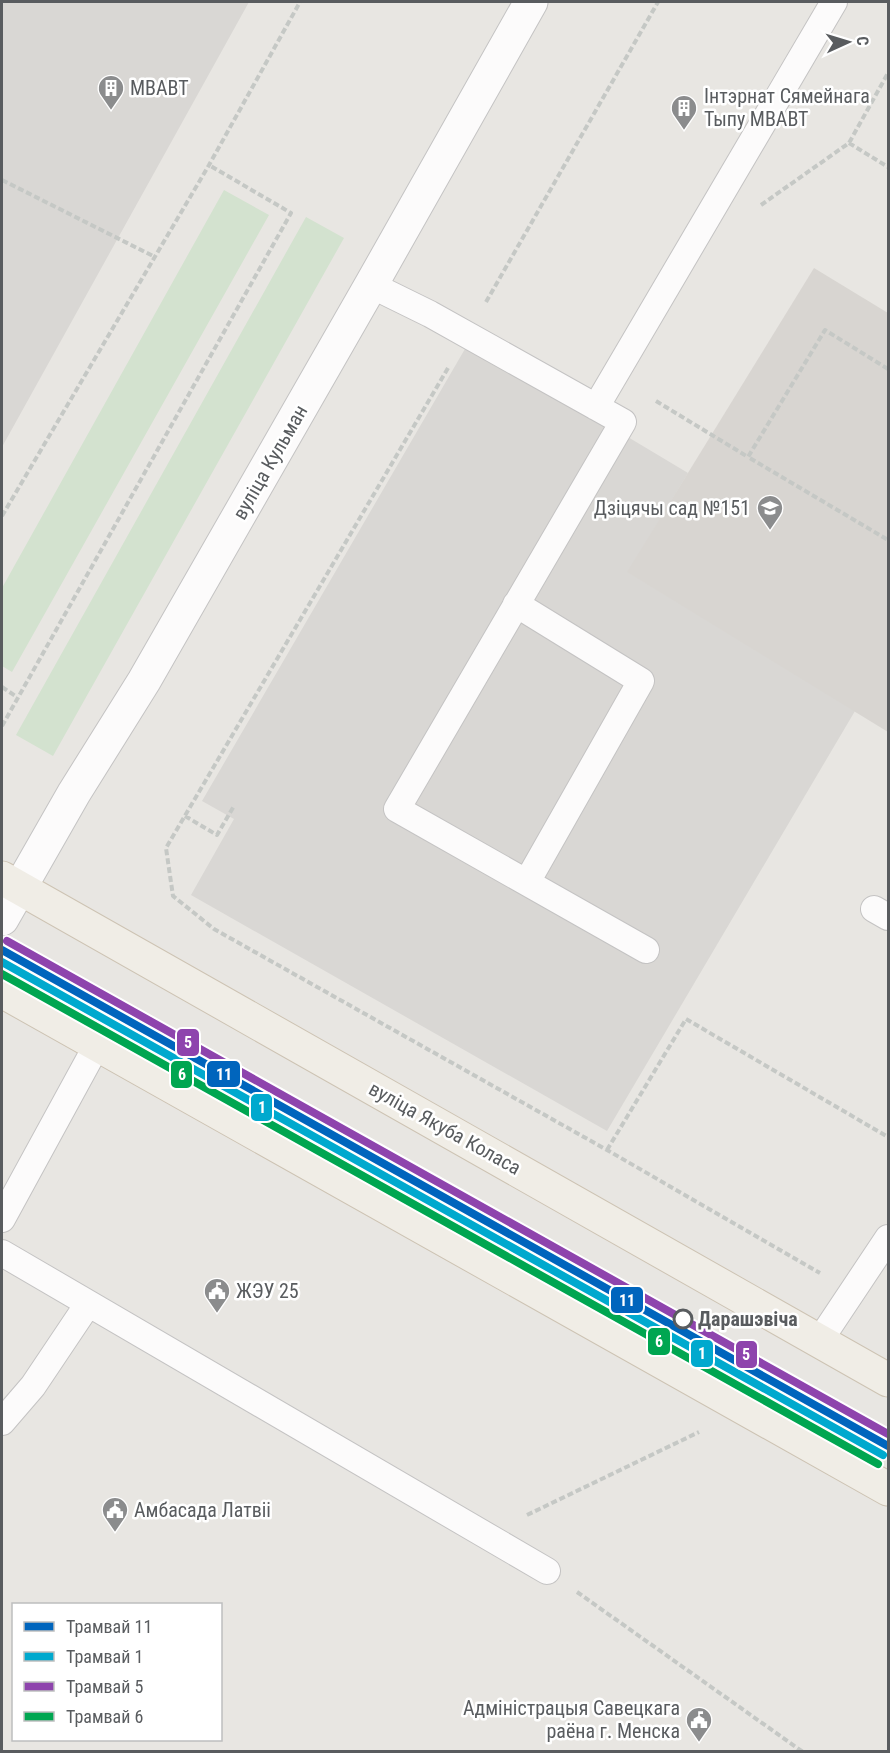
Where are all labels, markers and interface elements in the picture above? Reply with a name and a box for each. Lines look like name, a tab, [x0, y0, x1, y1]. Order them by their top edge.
north arrow	[818, 12, 878, 72]
text: С	[853, 36, 872, 46]
building icon: МВАВТ	[96, 73, 126, 111]
place label: МВАВТ	[130, 76, 189, 100]
place label: Інтэрнат Сямейнага Тыпу МВАВТ	[704, 84, 870, 131]
building icon: Інтэрнат Сямейнага Тыпу МВАВТ	[669, 93, 699, 131]
street label: вуліца Кульман	[227, 400, 313, 524]
school or university icon: Дзіцячы сад №151	[755, 493, 785, 531]
place label: Дзіцячы сад №151	[594, 496, 750, 520]
line badge: 5	[176, 1028, 200, 1057]
text: 5	[184, 1033, 192, 1052]
line badge: 6	[170, 1060, 193, 1089]
line badge: 11	[206, 1060, 241, 1088]
text: 6	[178, 1065, 186, 1084]
text: 11	[216, 1065, 232, 1084]
street label: вуліца Якуба Коласа	[365, 1076, 525, 1180]
line badge: 1	[250, 1093, 273, 1122]
text: 1	[258, 1098, 266, 1117]
public building icon: ЖЭУ 25	[202, 1276, 232, 1314]
place label: ЖЭУ 25	[236, 1279, 299, 1303]
line badge: 11	[610, 1286, 644, 1314]
text: 11	[619, 1291, 635, 1310]
place label: Дарашэвіча	[698, 1307, 798, 1331]
marker: Дарашэвіча	[673, 1309, 693, 1329]
line badge: 6	[647, 1327, 671, 1356]
text: 6	[655, 1332, 663, 1351]
line badge: 1	[690, 1339, 714, 1368]
line badge: 5	[735, 1340, 758, 1369]
text: 1	[698, 1344, 706, 1363]
text: 5	[742, 1345, 750, 1364]
public building icon: Амбасада Латвіі	[100, 1495, 130, 1533]
place label: Амбасада Латвіі	[134, 1498, 271, 1522]
legend	[12, 1603, 222, 1741]
text: Трамвай 11	[66, 1616, 152, 1637]
text: Трамвай 1	[66, 1646, 143, 1667]
text: Трамвай 5	[66, 1676, 144, 1697]
place label: Адміністрацыя Савецкага раёна г. Менска	[463, 1696, 680, 1743]
public building icon: Адміністрацыя Савецкага раёна г. Менска	[684, 1705, 714, 1743]
text: Трамвай 6	[66, 1706, 143, 1727]

